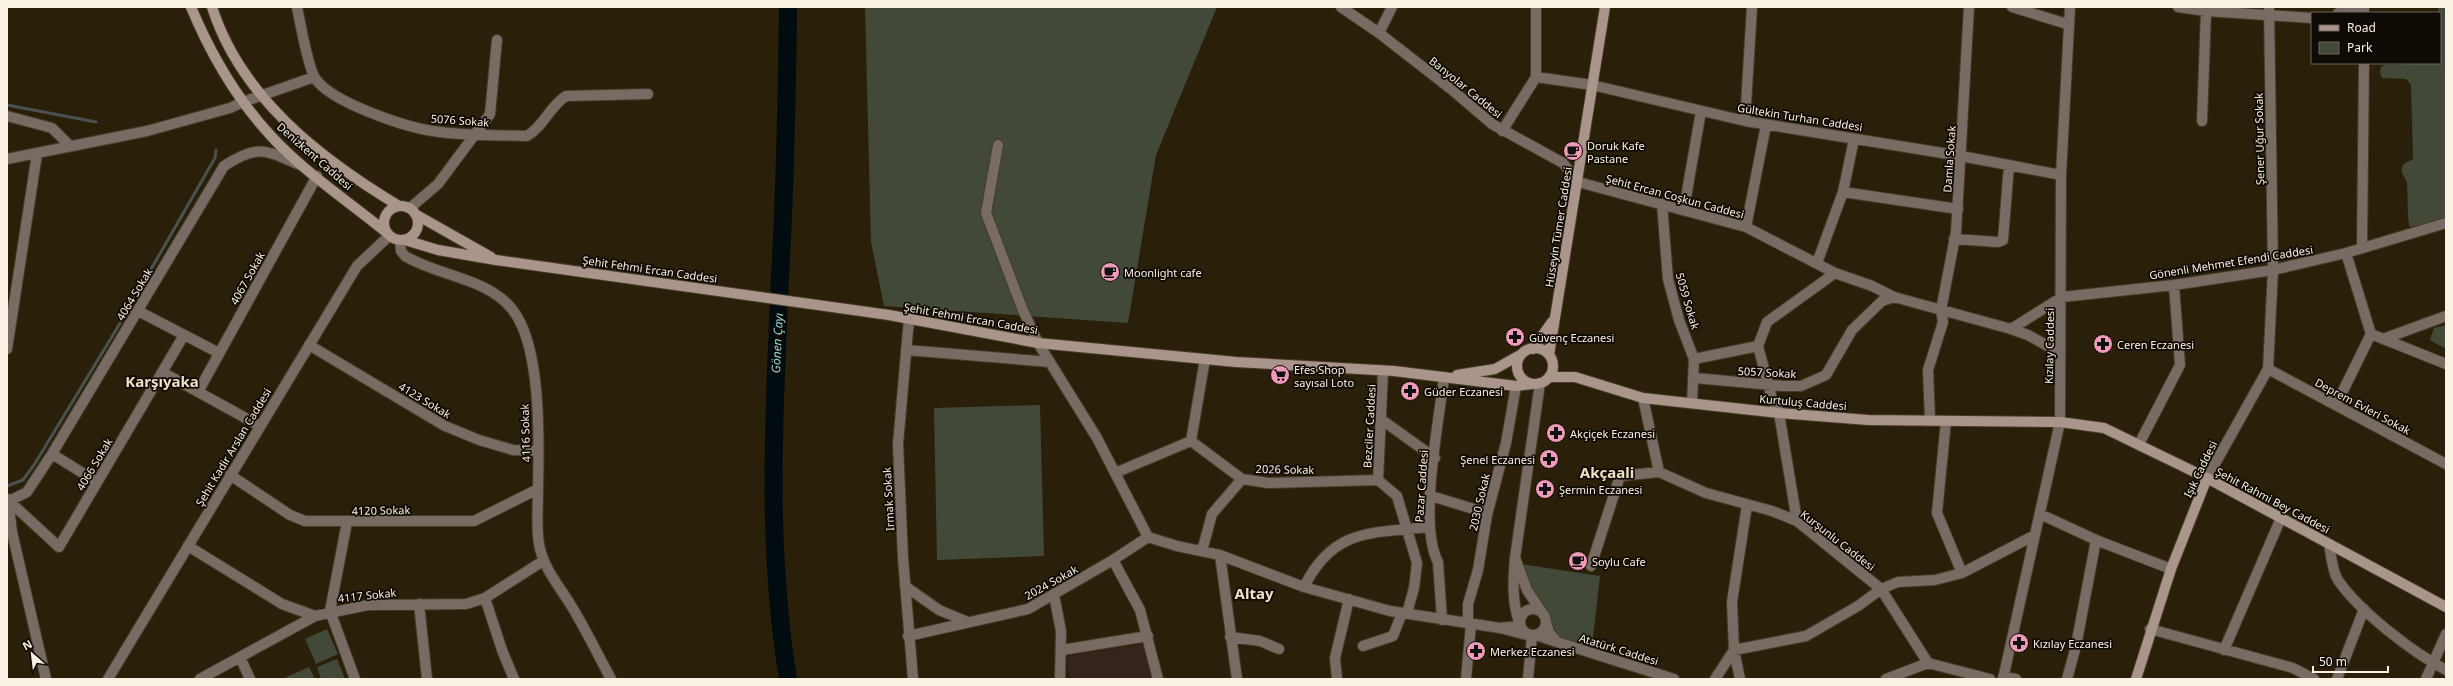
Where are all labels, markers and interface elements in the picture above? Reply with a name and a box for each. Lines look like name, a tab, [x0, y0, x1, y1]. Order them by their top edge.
legend	[2311, 12, 2441, 64]
text: Road	[2347, 19, 2376, 36]
text: Park	[2347, 39, 2373, 56]
street label: Banyolar Caddesi	[1426, 53, 1506, 121]
street label: Şener Uğur Sokak	[2251, 93, 2267, 185]
street label: Gültekin Turhan Caddesi	[1736, 100, 1864, 134]
street label: 5076 Sokak	[430, 110, 490, 130]
street label: Denizkent Caddesi	[274, 119, 356, 193]
street label: Damla Sokak	[1939, 125, 1959, 193]
place label: Doruk Kafe Pastane	[1587, 138, 1645, 166]
cafe icon: Doruk Kafe Pastane	[1562, 140, 1584, 162]
street label: Hüseyin Tümer Caddesi	[1541, 166, 1575, 288]
street label: Şehit Ercan Coşkun Caddesi	[1604, 170, 1746, 222]
street label: Gönenli Mehmet Efendi Caddesi	[2148, 242, 2314, 282]
street label: 4067 Sokak	[226, 249, 268, 307]
street label: Şehit Fehmi Ercan Caddesi	[582, 252, 718, 286]
cafe icon: Moonlight cafe	[1099, 261, 1121, 283]
street label: 4064 Sokak	[112, 265, 156, 323]
place label: Moonlight cafe	[1124, 265, 1202, 280]
street label: 5059 Sokak	[1673, 271, 1703, 331]
street label: Şehit Fehmi Ercan Caddesi	[903, 299, 1039, 337]
street label: Kızılay Caddesi	[2041, 308, 2057, 384]
water label: Gönen Çayı	[767, 312, 787, 374]
pharmacy icon: Güvenç Eczanesi	[1504, 326, 1526, 348]
place label: Güvenç Eczanesi	[1529, 330, 1614, 345]
pharmacy icon: Ceren Eczanesi	[2092, 333, 2114, 355]
place label: Ceren Eczanesi	[2117, 337, 2194, 352]
place label: Efes Shop sayısal Loto	[1294, 362, 1354, 390]
street label: 5057 Sokak	[1737, 363, 1797, 381]
supermarket icon: Efes Shop sayısal Loto	[1269, 364, 1291, 386]
district label: Karşıyaka	[125, 371, 199, 391]
street label: Deprem Evleri Sokak	[2313, 374, 2414, 438]
street label: 4123 Sokak	[396, 378, 454, 422]
pharmacy icon: Güder Eczanesi	[1399, 380, 1421, 402]
street label: Bezciler Caddesi	[1359, 384, 1379, 468]
place label: Güder Eczanesi	[1424, 384, 1503, 399]
street label: Şehit Kadir Arslan Caddesi	[192, 385, 274, 509]
street label: Kurtuluş Caddesi	[1759, 391, 1847, 413]
street label: 4116 Sokak	[516, 403, 534, 463]
pharmacy icon: Akçiçek Eczanesi	[1545, 422, 1567, 444]
place label: Akçiçek Eczanesi	[1570, 426, 1655, 441]
street label: 4066 Sokak	[72, 435, 116, 493]
street label: Işık Caddesi	[2180, 438, 2220, 500]
pharmacy icon: Şenel Eczanesi	[1538, 448, 1560, 470]
street label: Pazar Caddesi	[1411, 449, 1431, 523]
place label: Şenel Eczanesi	[1460, 452, 1535, 467]
street label: 2026 Sokak	[1256, 461, 1315, 477]
district label: Akçaali	[1580, 462, 1634, 482]
street label: Şehit Rahmi Bey Caddesi	[2213, 464, 2333, 536]
street label: Irmak Sokak	[879, 466, 897, 531]
street label: 2030 Sokak	[1465, 472, 1493, 532]
pharmacy icon: Şermin Eczanesi	[1534, 478, 1556, 500]
place label: Şermin Eczanesi	[1559, 482, 1642, 497]
street label: 4120 Sokak	[352, 502, 411, 518]
street label: Kurşunlu Caddesi	[1798, 506, 1878, 574]
cafe icon: Soylu Cafe	[1567, 550, 1589, 572]
place label: Soylu Cafe	[1592, 554, 1646, 569]
street label: 2024 Sokak	[1022, 561, 1080, 603]
district label: Altay	[1235, 583, 1274, 603]
street label: 4117 Sokak	[337, 584, 397, 606]
street label: Atatürk Caddesi	[1578, 630, 1660, 668]
pharmacy icon: Kızılay Eczanesi	[2008, 632, 2030, 654]
north arrow	[12, 634, 52, 674]
text: N	[20, 636, 35, 653]
place label: Kızılay Eczanesi	[2033, 636, 2112, 651]
pharmacy icon: Merkez Eczanesi	[1465, 640, 1487, 662]
place label: Merkez Eczanesi	[1490, 644, 1575, 659]
scale bar	[2313, 648, 2388, 674]
text: 50 m	[2319, 653, 2347, 670]

